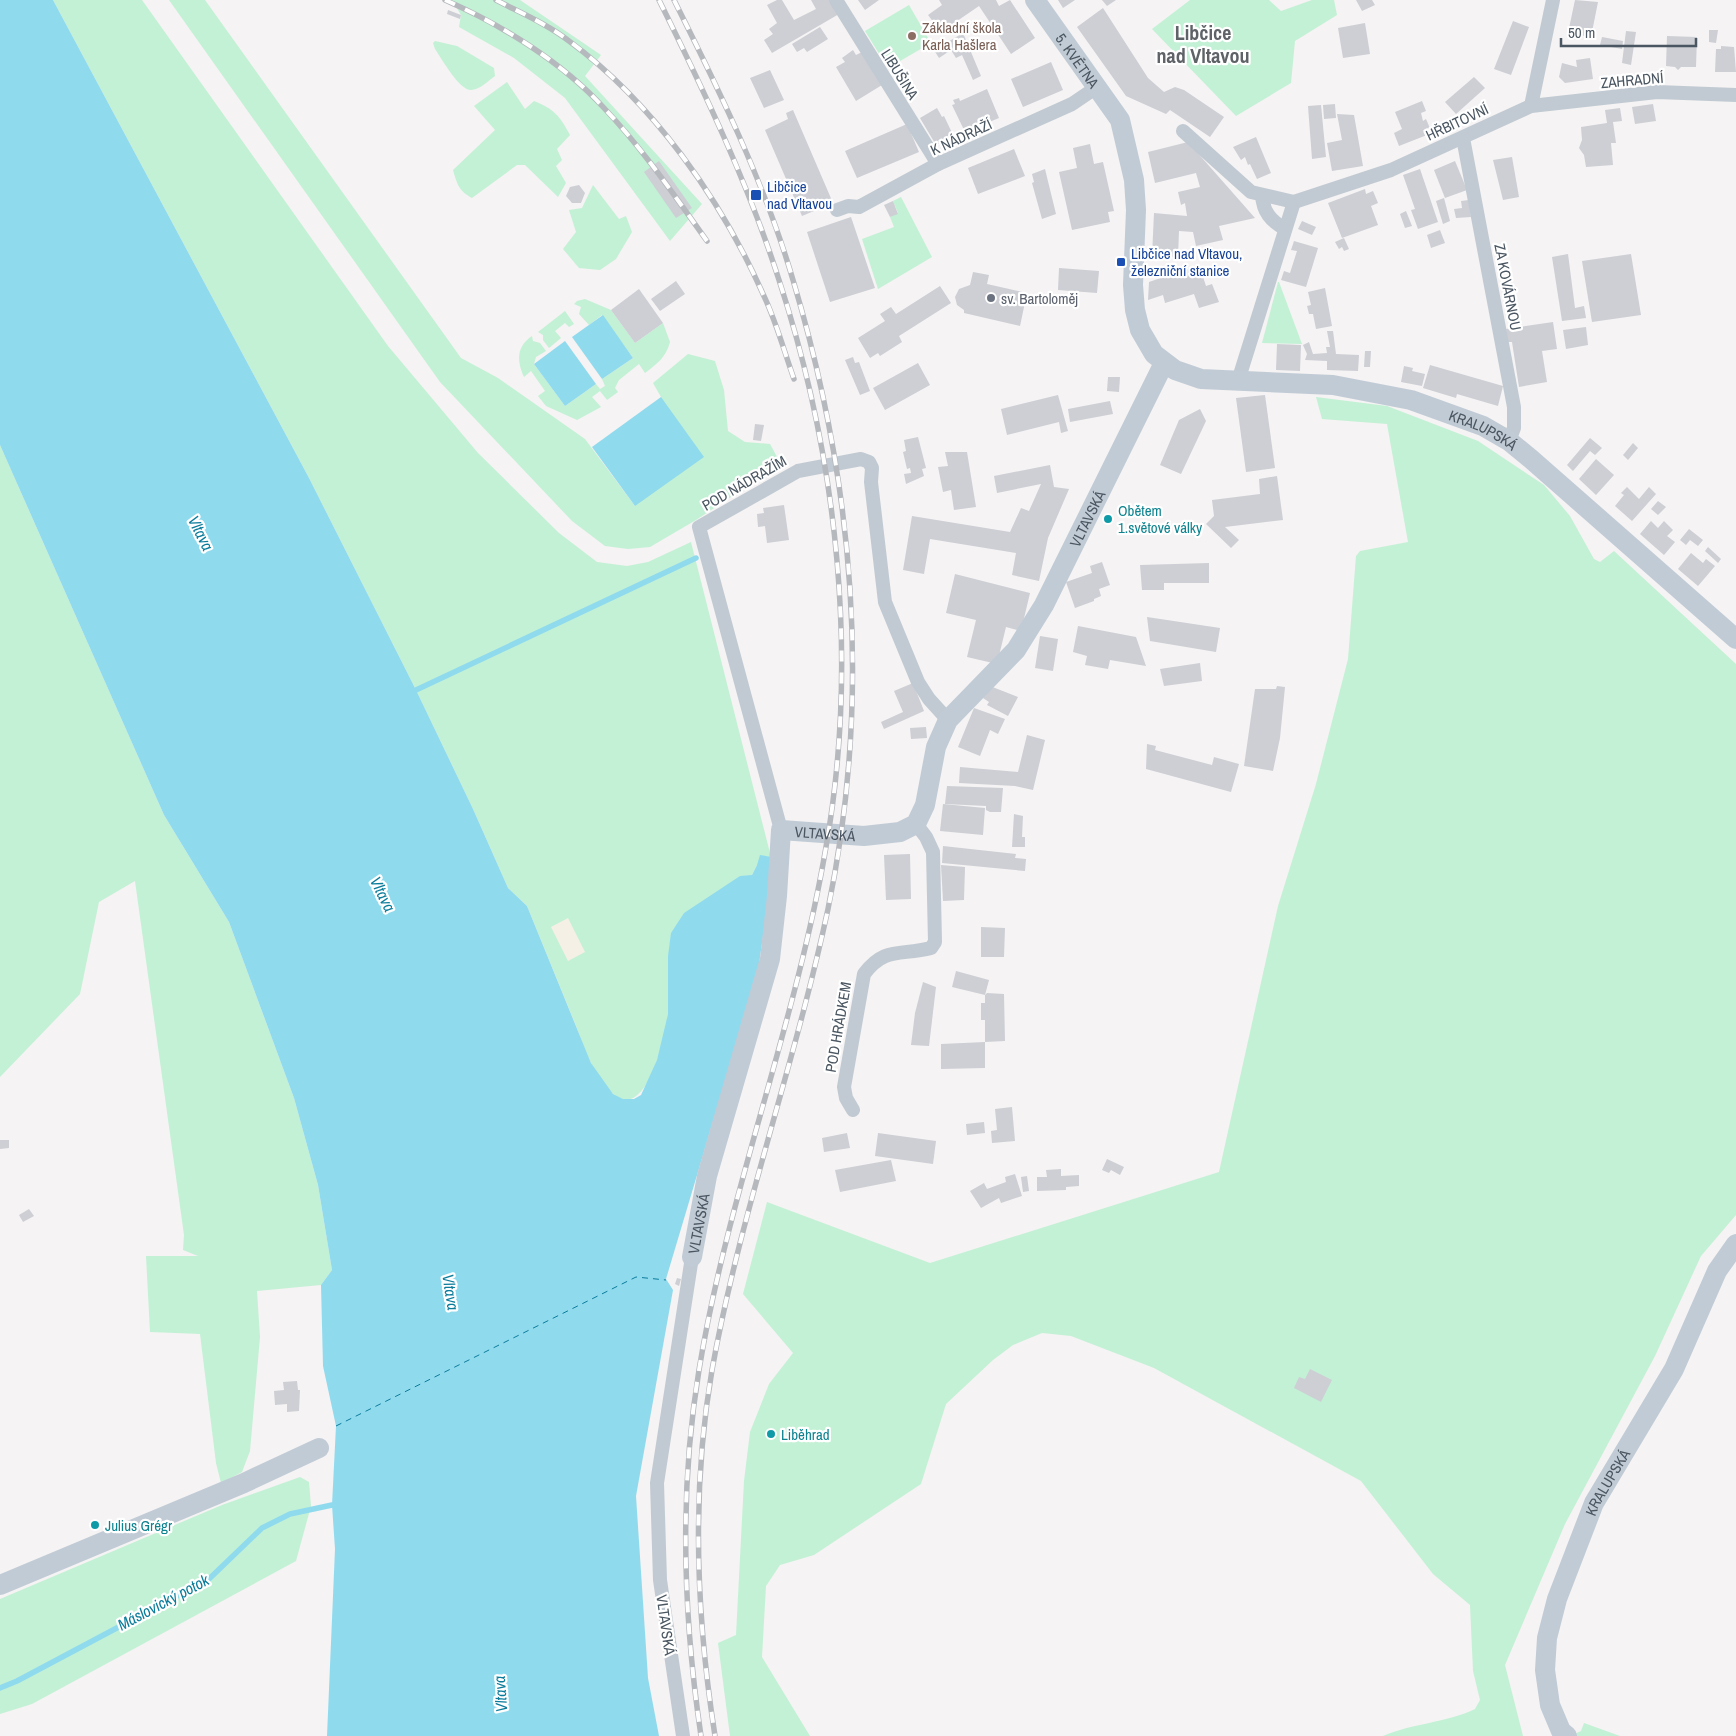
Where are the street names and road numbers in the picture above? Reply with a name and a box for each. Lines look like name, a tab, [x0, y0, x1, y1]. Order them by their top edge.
street label: 5. KVĚTNA	[1051, 29, 1105, 93]
street label: LIBUŠINA	[876, 45, 924, 104]
street label: ZAHRADNÍ	[1600, 67, 1665, 93]
street label: HŘBITOVNÍ	[1422, 98, 1492, 146]
street label: K NÁDRAŽÍ	[927, 113, 996, 160]
street label: ZA KOVÁRNOU	[1489, 242, 1527, 332]
street label: KRALUPSKÁ	[1446, 404, 1523, 455]
street label: POD NÁDRAŽÍM	[698, 450, 790, 516]
street label: VLTAVSKÁ	[1064, 486, 1110, 550]
street label: VLTAVSKÁ	[794, 821, 857, 846]
street label: POD HRÁDKEM	[820, 980, 856, 1074]
street label: VLTAVSKÁ	[682, 1191, 714, 1255]
street label: KRALUPSKÁ	[1580, 1444, 1635, 1519]
street label: VLTAVSKÁ	[651, 1593, 681, 1657]

